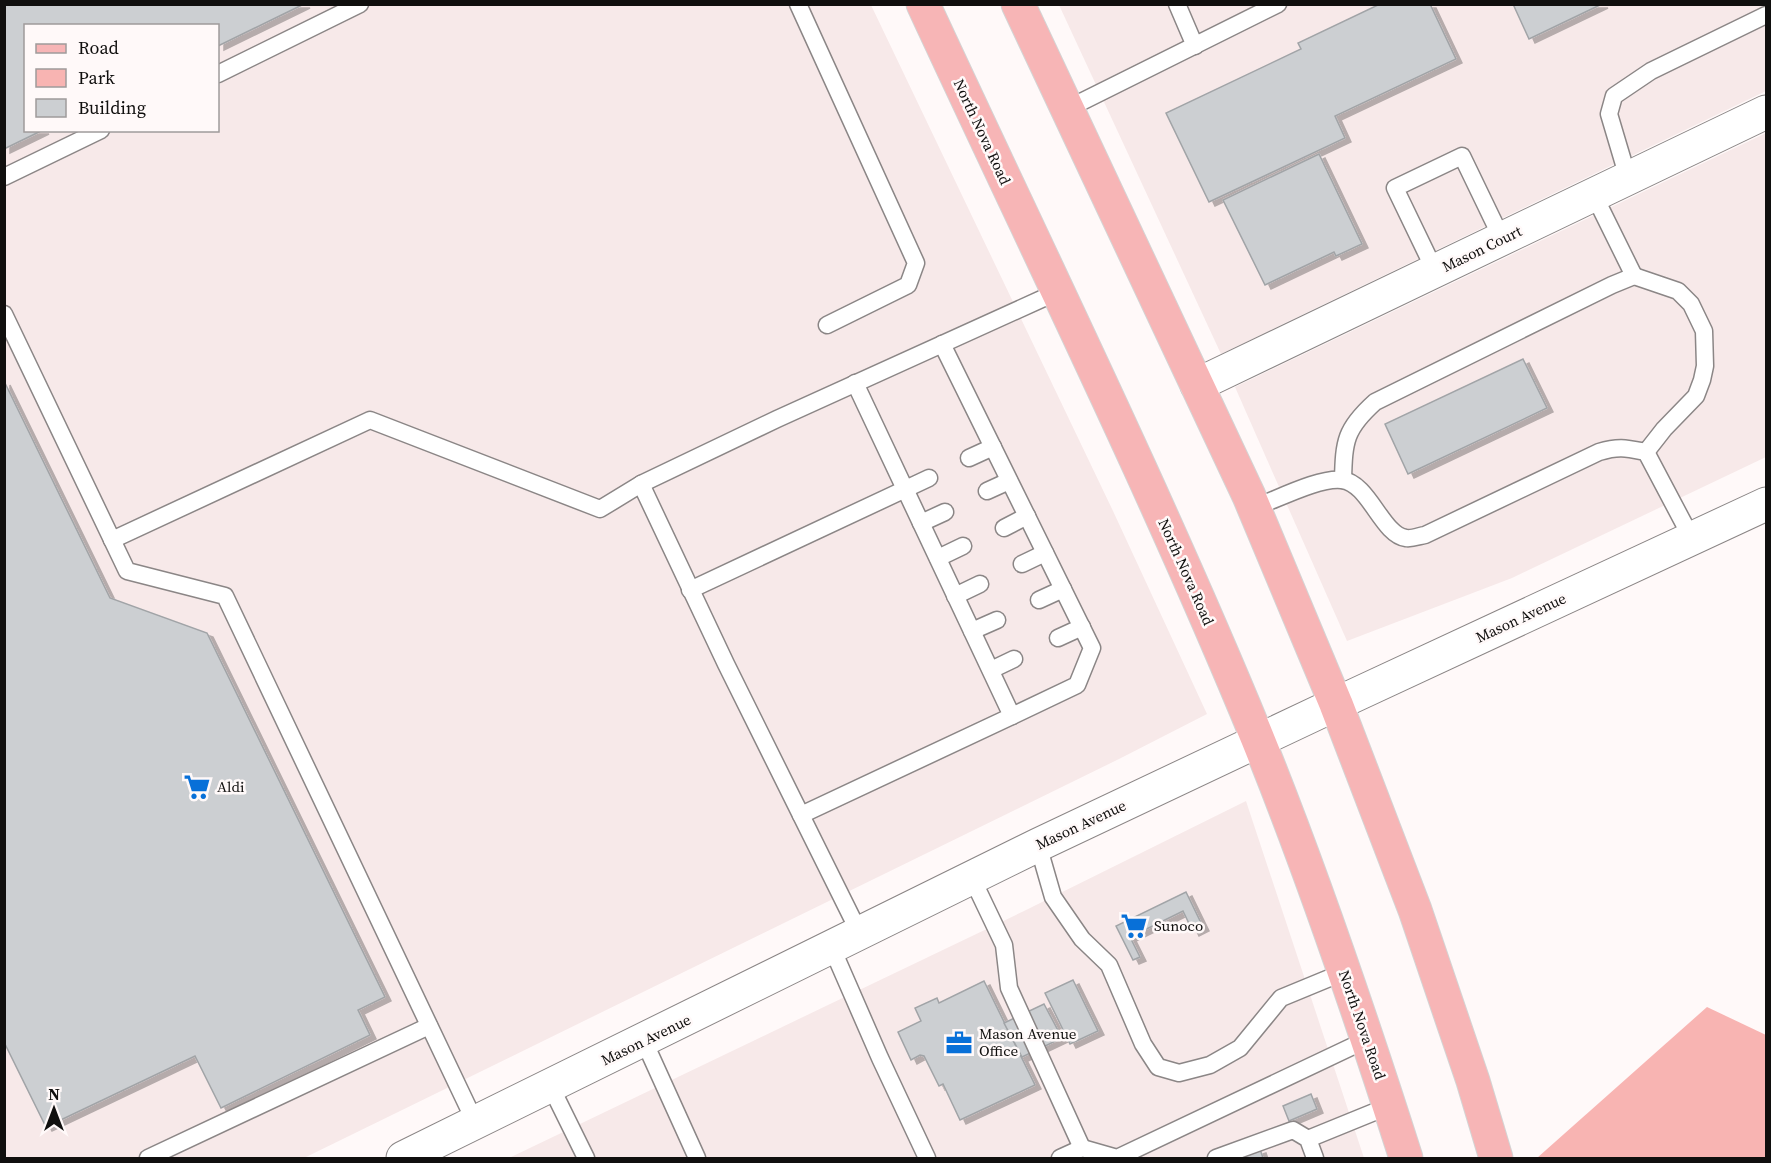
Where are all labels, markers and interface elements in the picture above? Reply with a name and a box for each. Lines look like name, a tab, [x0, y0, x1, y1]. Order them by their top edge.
legend	[24, 24, 219, 132]
text: Road	[78, 35, 119, 60]
text: Park	[78, 65, 115, 90]
street label: North Nova Road	[949, 75, 1016, 189]
text: Building	[78, 95, 146, 120]
street label: Mason Court	[1439, 220, 1525, 277]
street label: North Nova Road	[1154, 515, 1220, 629]
street label: Mason Avenue	[1472, 587, 1570, 648]
supermarket icon: Aldi	[182, 772, 212, 802]
place label: Aldi	[217, 776, 244, 797]
street label: Mason Avenue	[1032, 794, 1130, 855]
supermarket icon: Sunoco	[1119, 911, 1149, 941]
place label: Sunoco	[1154, 915, 1203, 936]
street label: North Nova Road	[1334, 967, 1391, 1083]
street label: Mason Avenue	[597, 1009, 694, 1070]
place label: Mason Avenue Office	[979, 1023, 1077, 1061]
office icon: Mason Avenue Office	[944, 1028, 974, 1058]
north arrow	[24, 1079, 84, 1139]
text: N	[48, 1083, 60, 1105]

